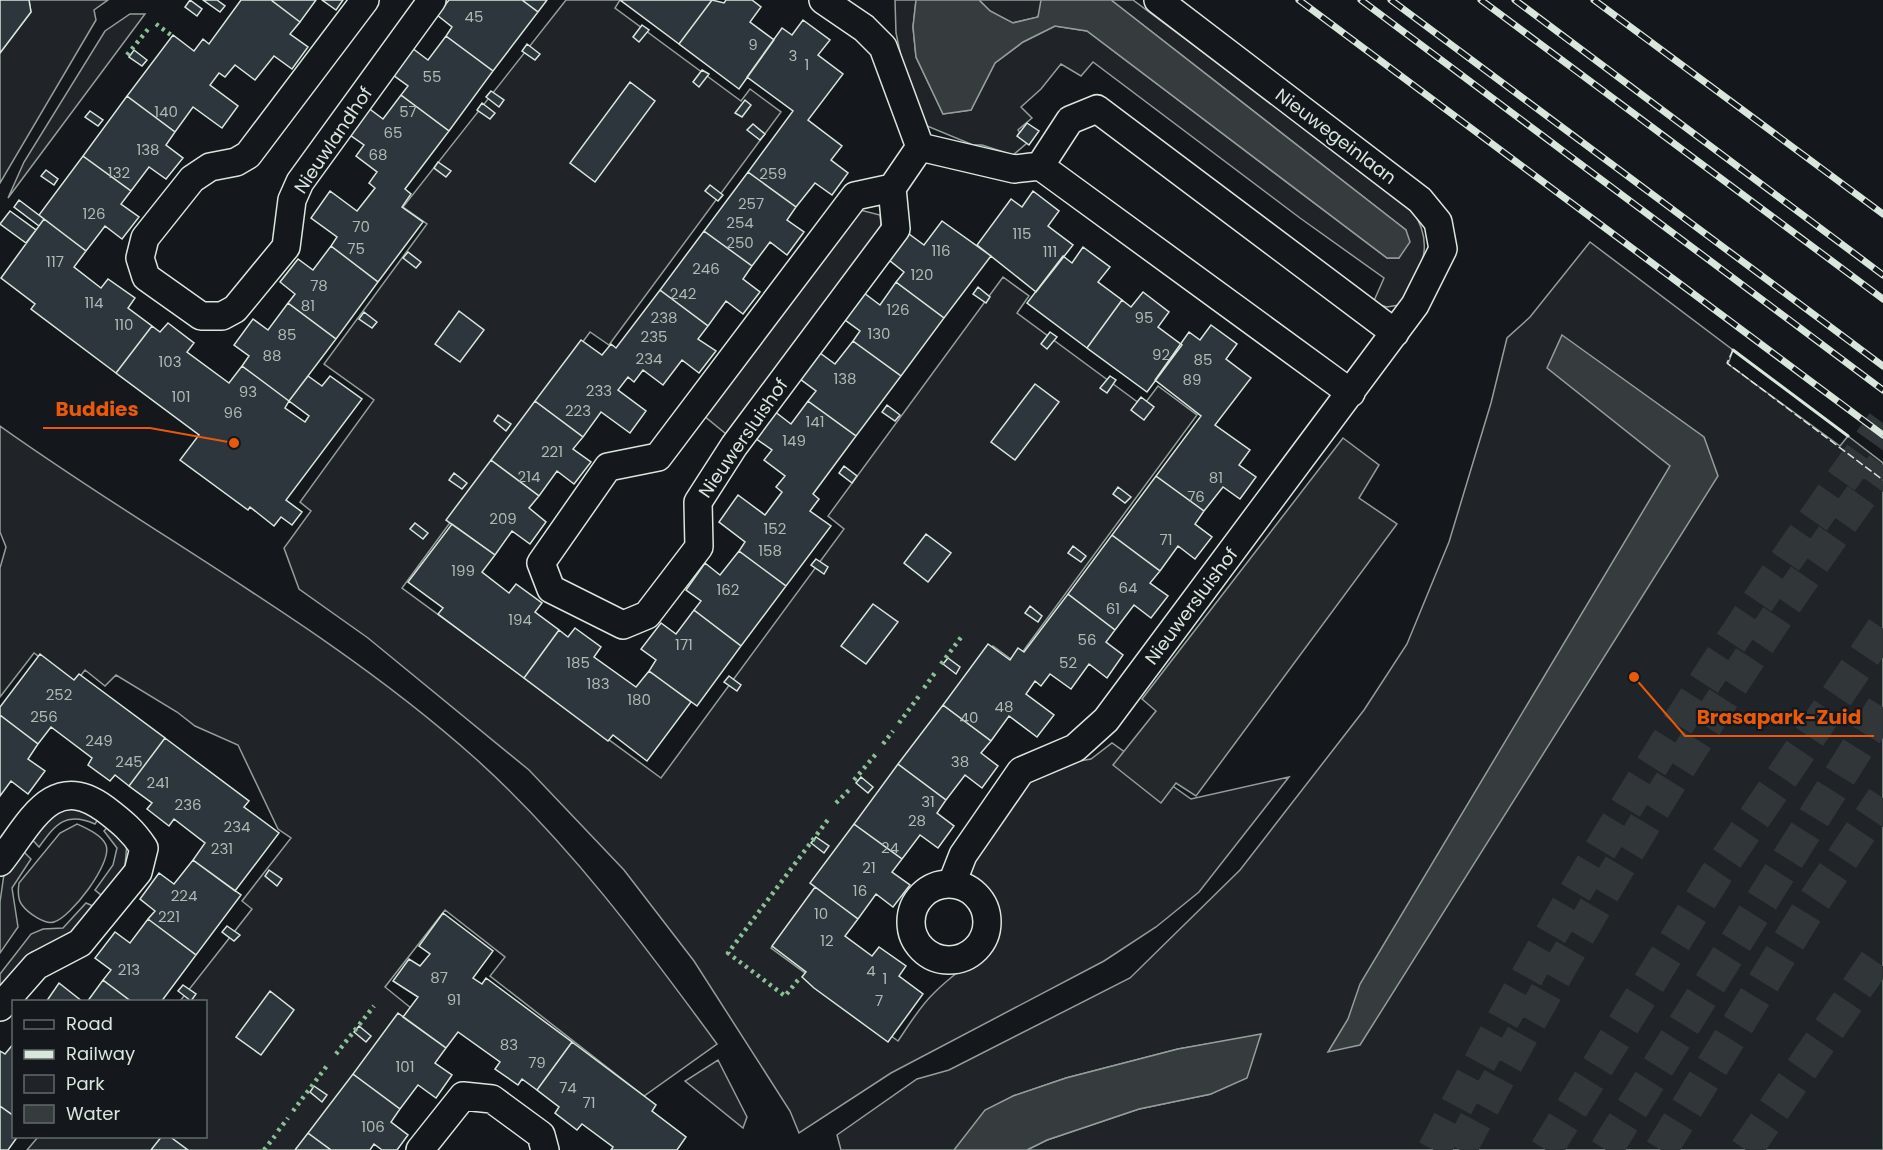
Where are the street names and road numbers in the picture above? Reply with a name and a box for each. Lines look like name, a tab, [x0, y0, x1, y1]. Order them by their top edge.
street label: Nieuwlandhof	[288, 82, 378, 198]
street label: Nieuwegeinlaan	[1270, 82, 1402, 190]
street label: Nieuwersluishof	[692, 373, 794, 503]
street label: Nieuwersluishof	[1139, 542, 1243, 670]

